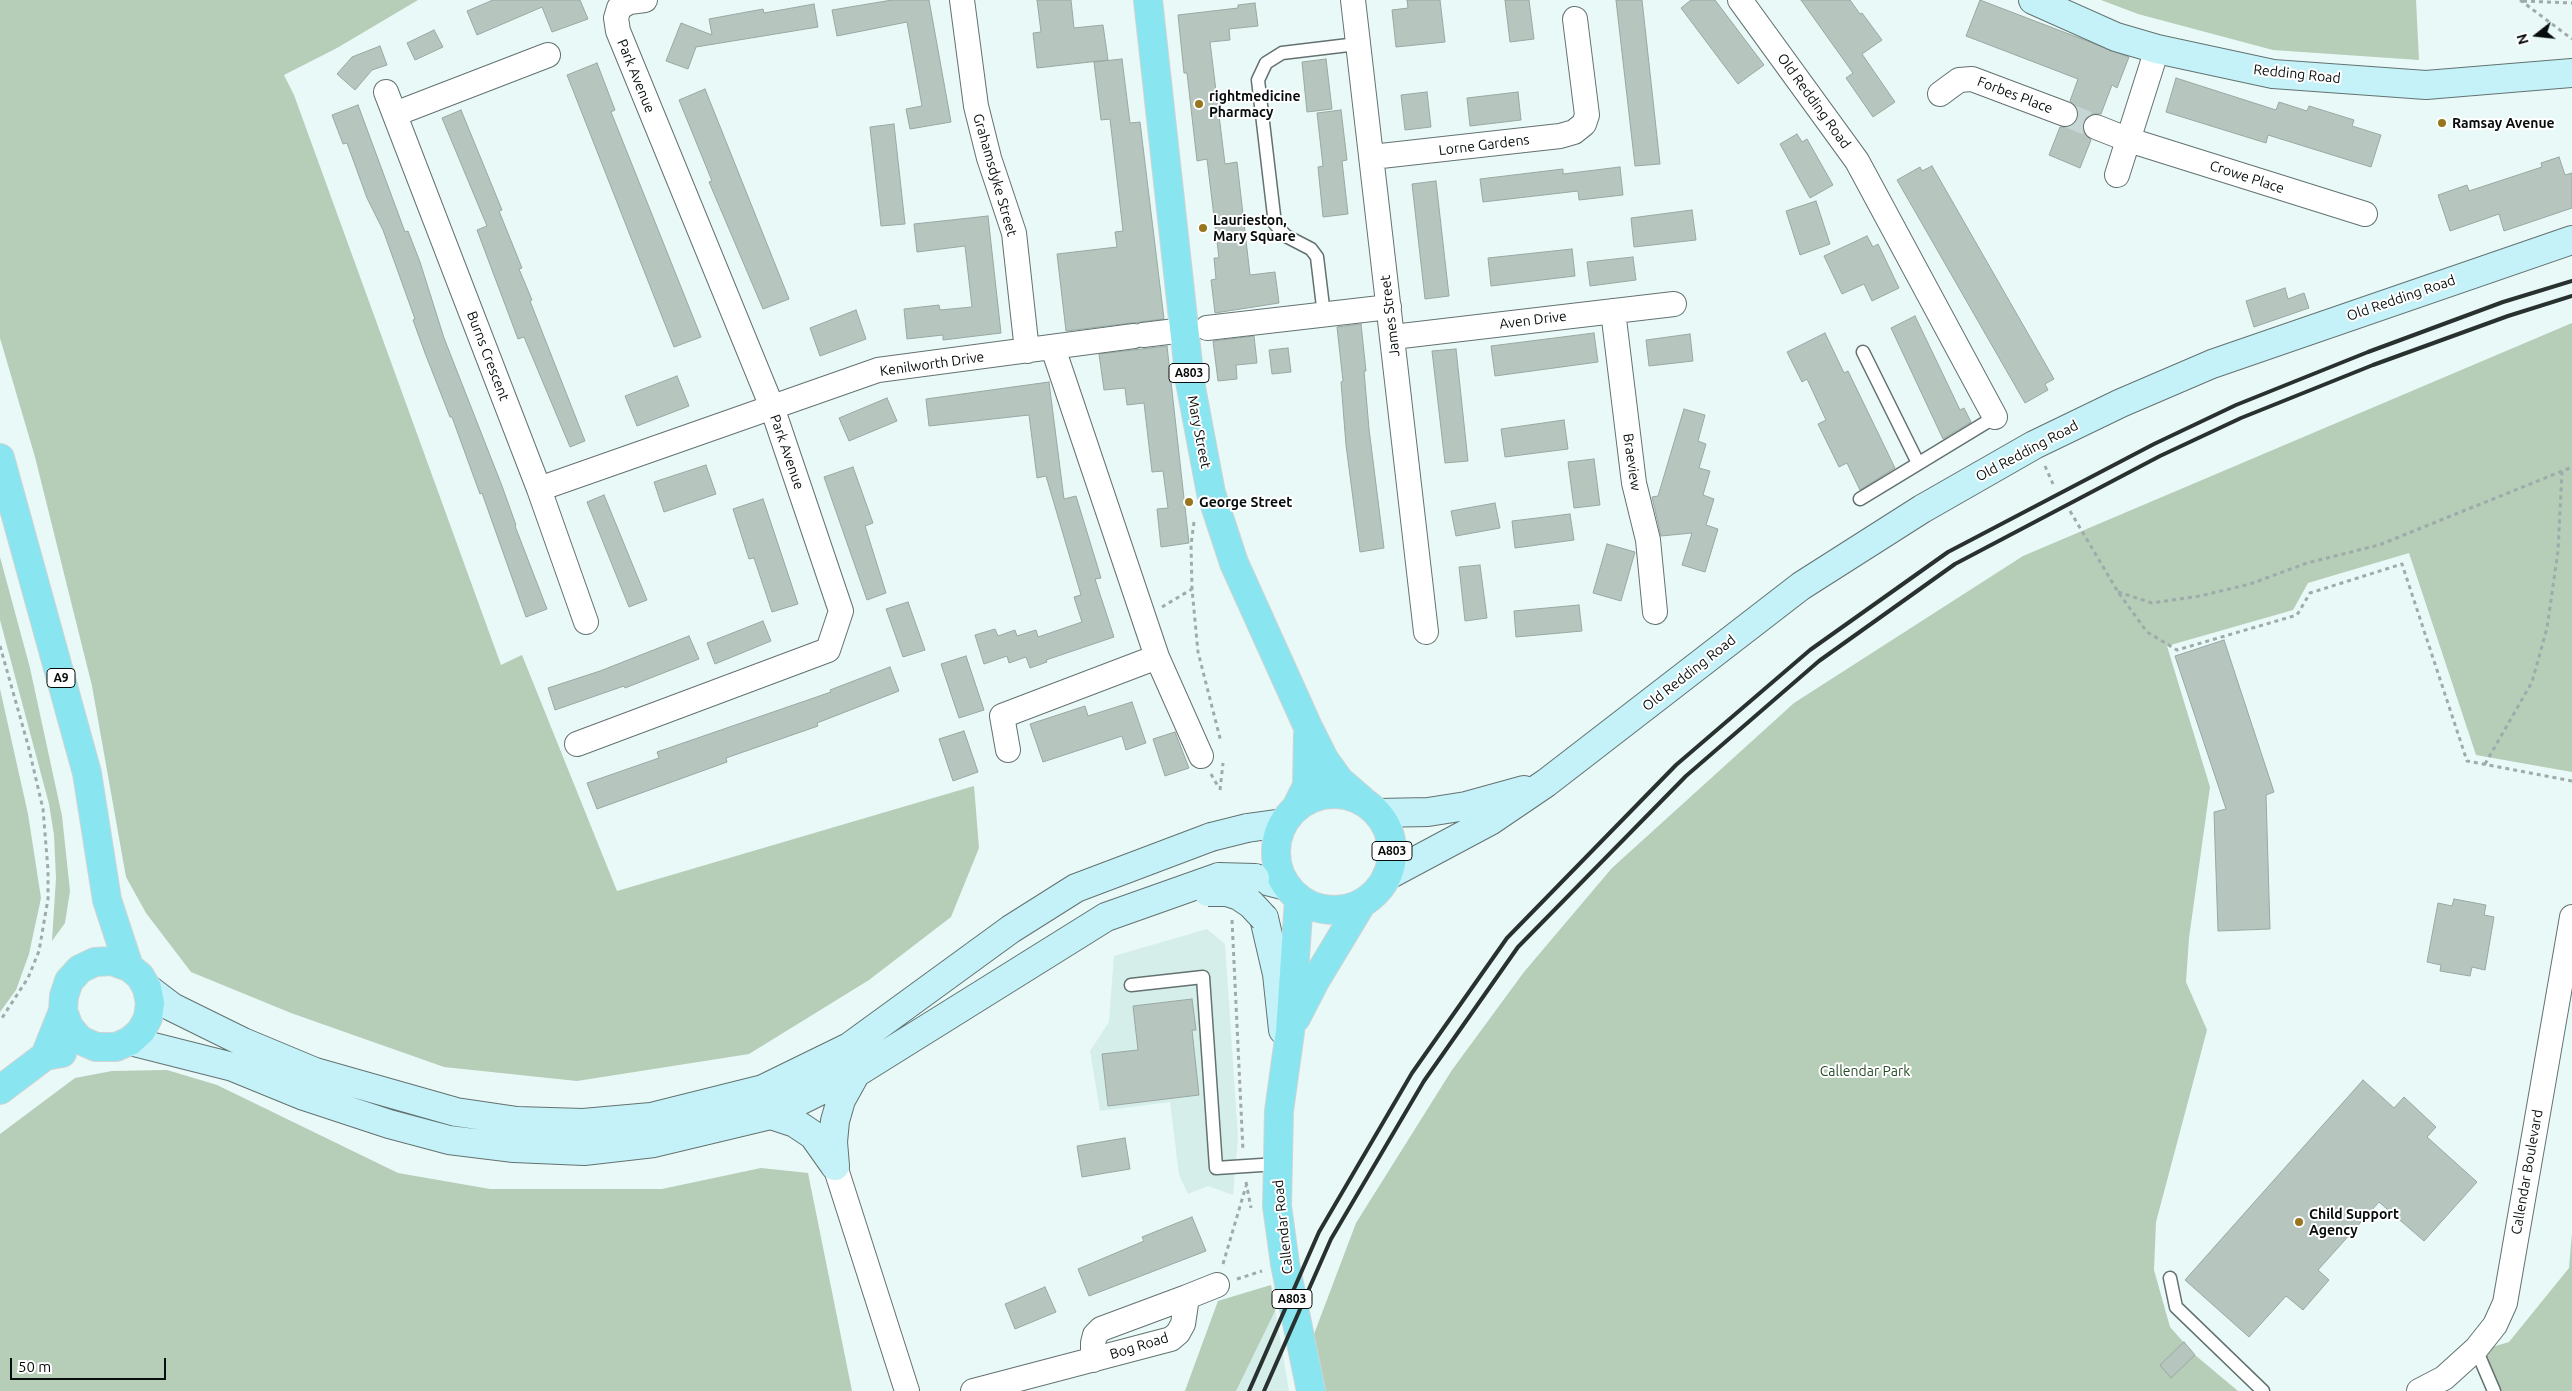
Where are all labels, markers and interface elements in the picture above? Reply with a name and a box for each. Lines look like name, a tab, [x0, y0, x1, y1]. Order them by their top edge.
north arrow	[2512, 10, 2562, 60]
text: N	[2513, 32, 2532, 46]
street label: Park Avenue	[614, 37, 658, 115]
street label: Old Redding Road	[1774, 50, 1854, 152]
street label: Redding Road	[2253, 61, 2341, 87]
street label: Forbes Place	[1975, 73, 2055, 117]
place label: rightmedicine Pharmacy	[1209, 88, 1301, 120]
marker: rightmedicine Pharmacy	[1193, 98, 1205, 110]
street label: Grahamsdyke Street	[969, 112, 1021, 238]
place label: Ramsay Avenue	[2452, 115, 2555, 131]
marker: Ramsay Avenue	[2436, 117, 2448, 129]
street label: Lorne Gardens	[1438, 131, 1530, 159]
street label: Crowe Place	[2208, 157, 2286, 197]
place label: Laurieston, Mary Square	[1213, 212, 1296, 244]
marker: Laurieston, Mary Square	[1197, 222, 1209, 234]
street label: Old Redding Road	[2345, 272, 2457, 324]
street label: James Street	[1377, 274, 1403, 358]
street label: Aven Drive	[1498, 308, 1568, 332]
street label: Burns Crescent	[463, 309, 513, 403]
street label: Kenilworth Drive	[879, 348, 985, 380]
road number: A803	[1169, 363, 1209, 382]
street label: Mary Street	[1184, 394, 1214, 470]
street label: Park Avenue	[766, 412, 808, 492]
street label: Old Redding Road	[1973, 417, 2081, 485]
street label: Braeview	[1620, 432, 1644, 492]
place label: George Street	[1199, 494, 1292, 510]
marker: George Street	[1183, 496, 1195, 508]
street label: Old Redding Road	[1639, 631, 1739, 715]
road number: A9	[47, 668, 75, 688]
road number: A803	[1372, 841, 1412, 860]
park label: Callendar Park	[1820, 1063, 1910, 1079]
street label: Callendar Boulevard	[2508, 1108, 2546, 1236]
street label: Callendar Road	[1270, 1179, 1296, 1275]
place label: Child Support Agency	[2309, 1206, 2399, 1238]
marker: Child Support Agency	[2293, 1216, 2305, 1228]
road number: A803	[1272, 1290, 1312, 1308]
street label: Bog Road	[1108, 1329, 1170, 1363]
scale bar	[12, 1348, 169, 1380]
text: 50 m	[18, 1358, 51, 1375]

